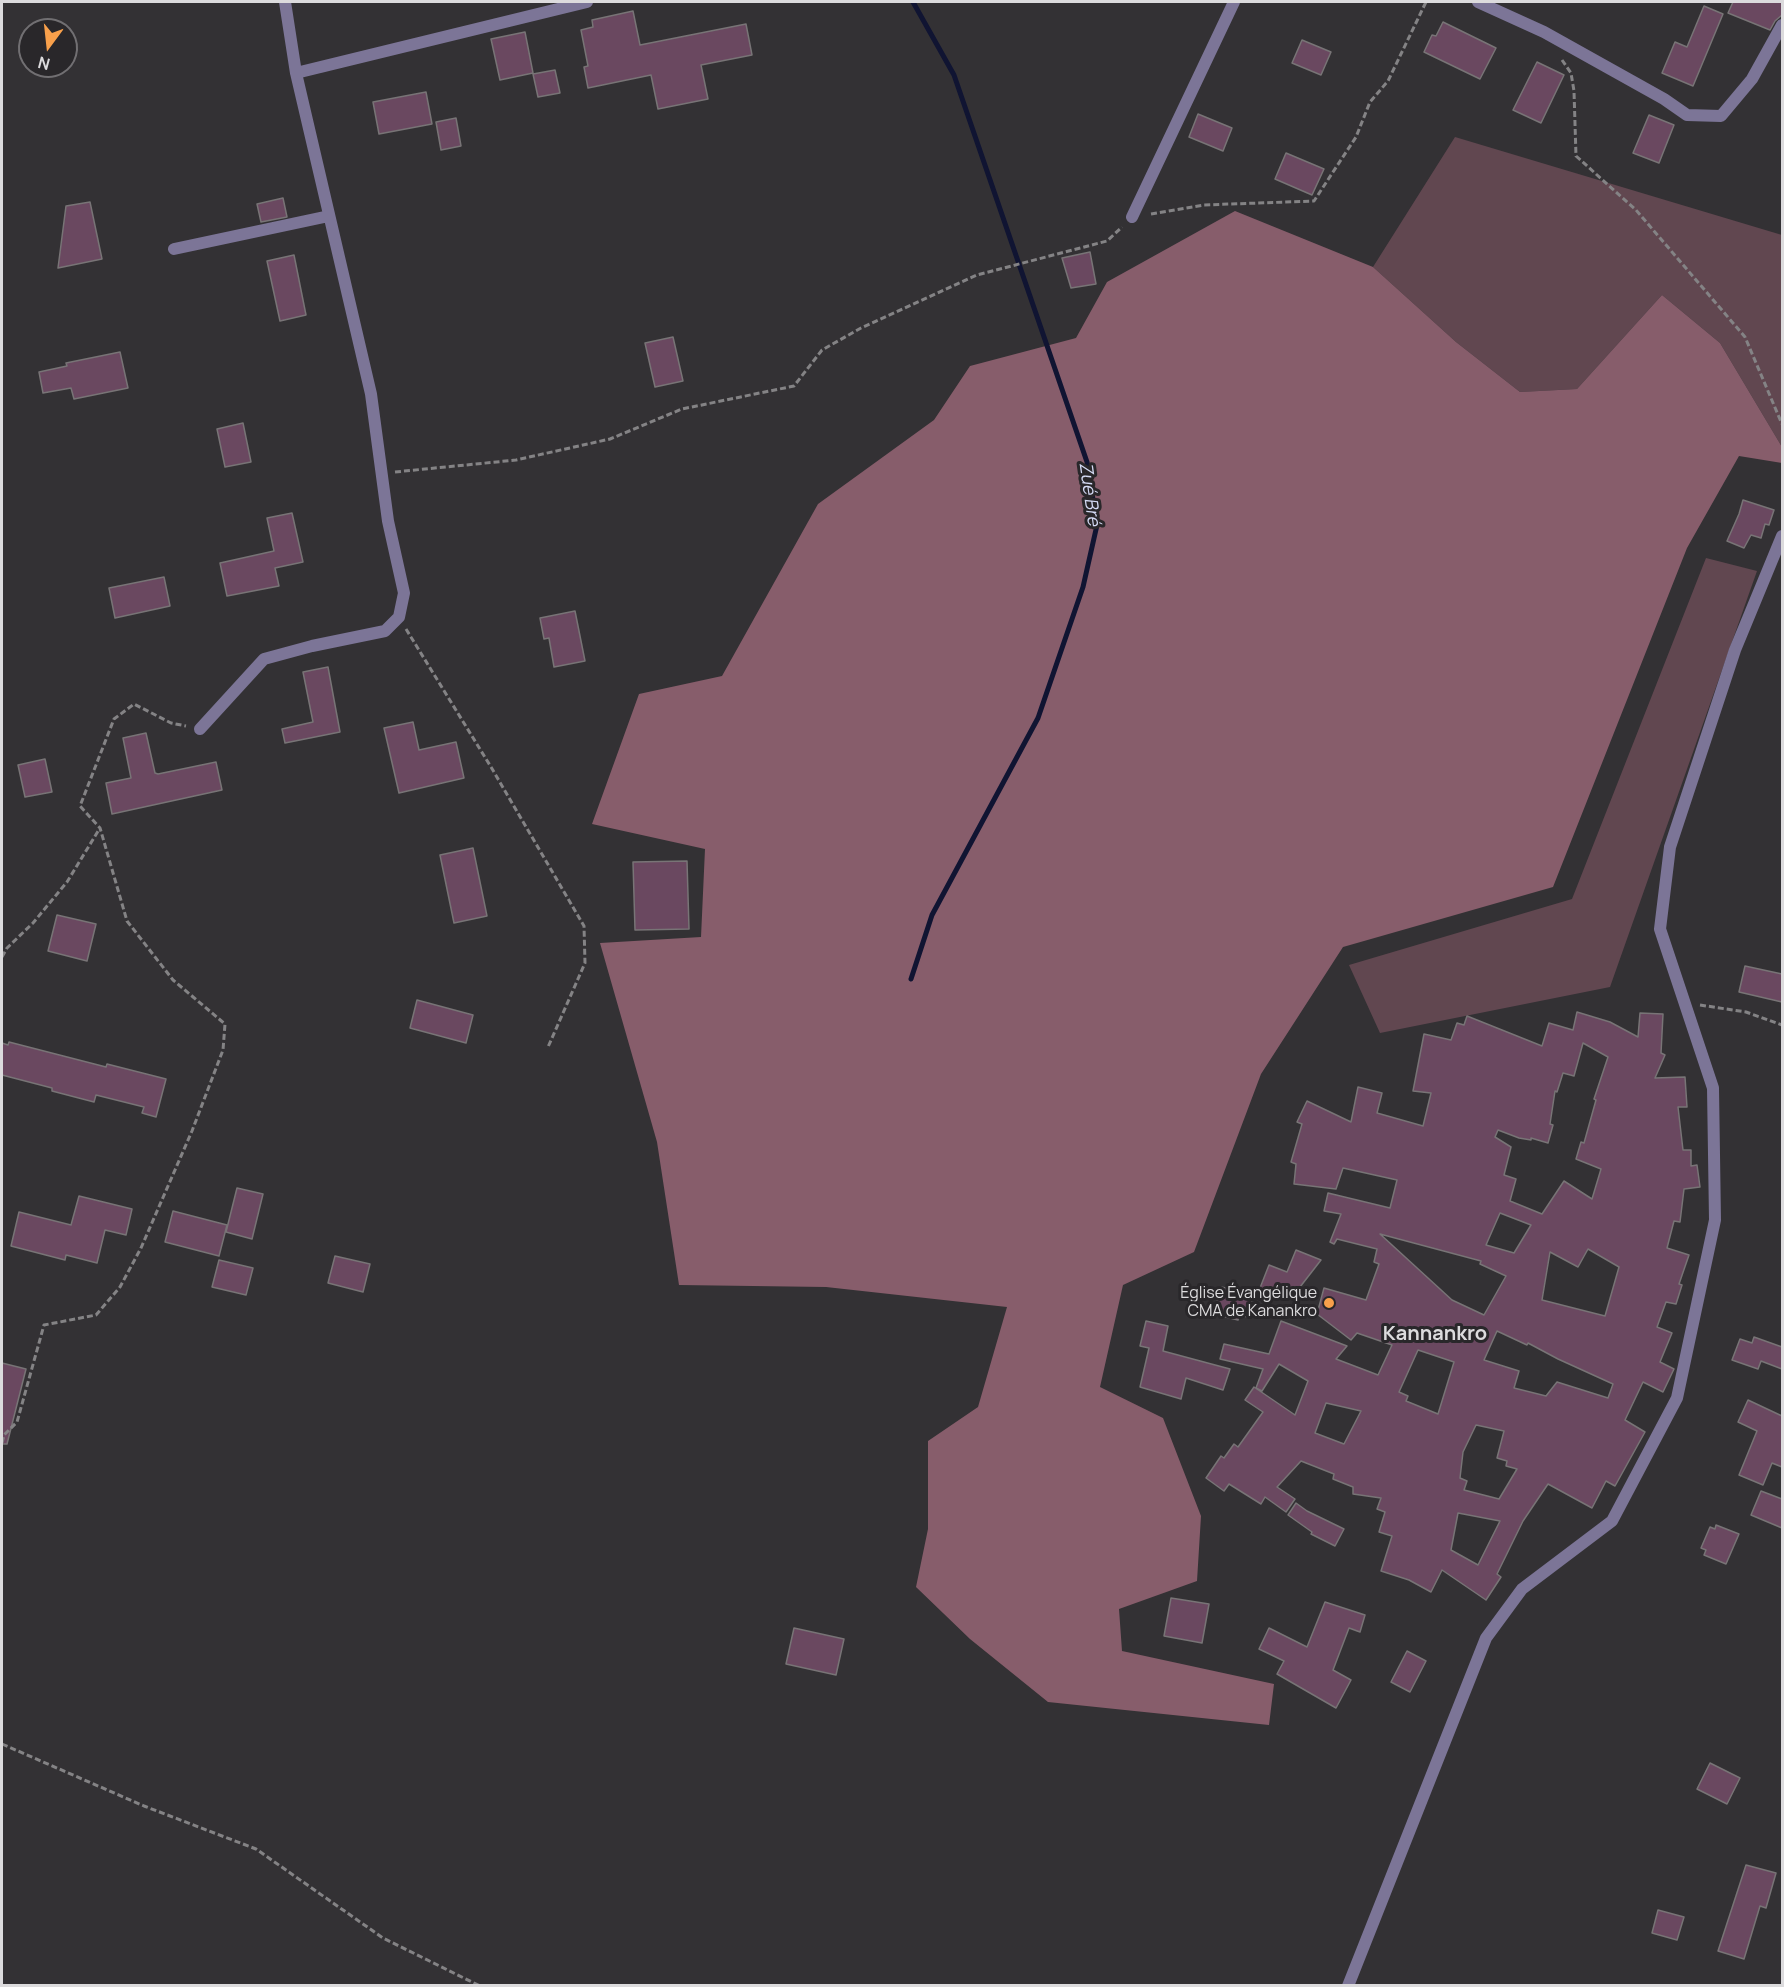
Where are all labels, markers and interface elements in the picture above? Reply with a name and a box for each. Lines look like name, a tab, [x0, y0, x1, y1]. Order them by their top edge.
north arrow	[18, 18, 78, 78]
text: N	[35, 51, 52, 76]
water label: Zué Bré	[1074, 461, 1104, 527]
place label: Église Évangélique CMA de Kanankro	[1180, 1284, 1317, 1322]
marker: Église Évangélique CMA de Kanankro	[1322, 1296, 1336, 1310]
district label: Kannankro	[1383, 1322, 1487, 1346]

